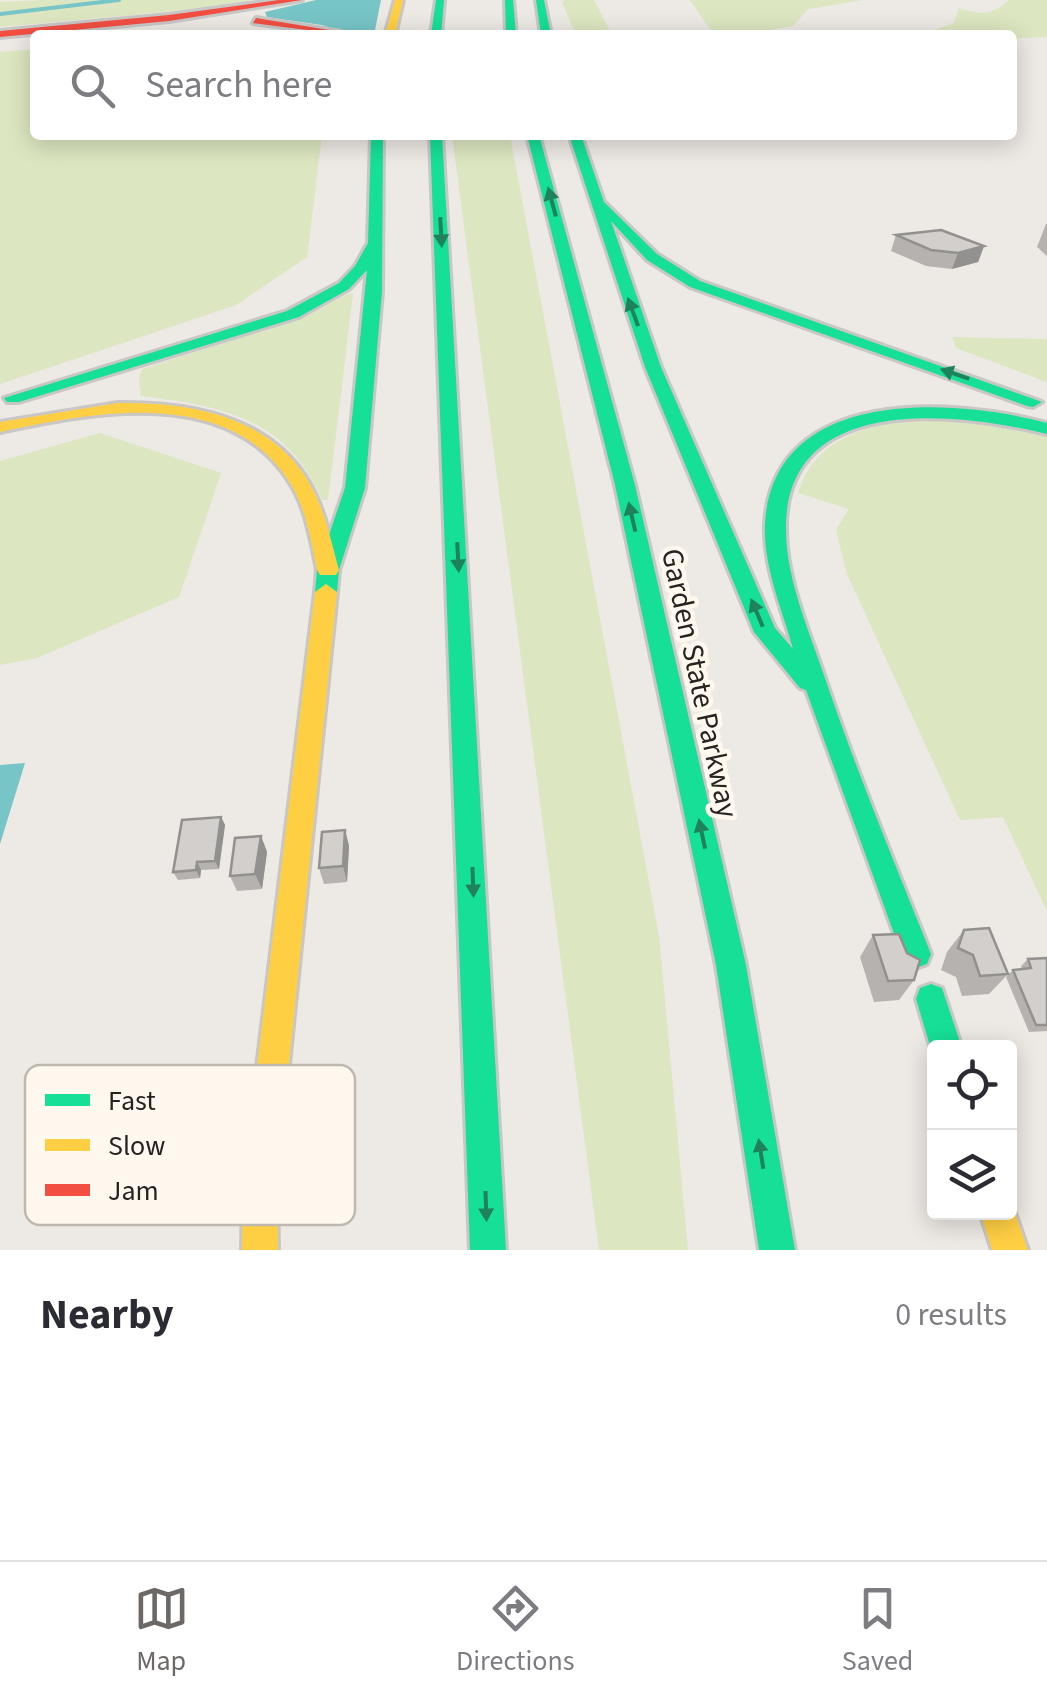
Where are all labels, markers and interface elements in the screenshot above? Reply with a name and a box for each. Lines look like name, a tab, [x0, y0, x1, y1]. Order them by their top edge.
search box	[30, 30, 1017, 140]
icon: search	[65, 58, 120, 113]
text: Search here	[145, 58, 332, 112]
one-way arrow	[543, 186, 559, 217]
one-way arrow	[433, 217, 449, 249]
one-way arrow	[625, 297, 640, 327]
one-way arrow	[940, 366, 970, 381]
one-way arrow	[624, 501, 639, 532]
one-way arrow	[450, 541, 466, 573]
street label: Garden State Parkway	[650, 544, 749, 822]
one-way arrow	[749, 598, 765, 628]
one-way arrow	[694, 818, 710, 849]
one-way arrow	[465, 866, 481, 898]
map controls	[927, 1040, 1017, 1220]
button: locate	[927, 1040, 1017, 1130]
legend	[25, 1065, 355, 1225]
text: Fast	[108, 1081, 156, 1121]
text: Slow	[108, 1126, 165, 1166]
button: layers	[927, 1130, 1017, 1220]
one-way arrow	[753, 1137, 769, 1169]
text: Jam	[108, 1171, 159, 1211]
one-way arrow	[478, 1191, 494, 1223]
text: Nearby	[40, 1285, 174, 1345]
text: 0 results	[895, 1292, 1007, 1338]
tab: Map	[134, 1581, 189, 1681]
tab: Directions	[456, 1581, 575, 1681]
tab: Saved	[842, 1581, 913, 1681]

